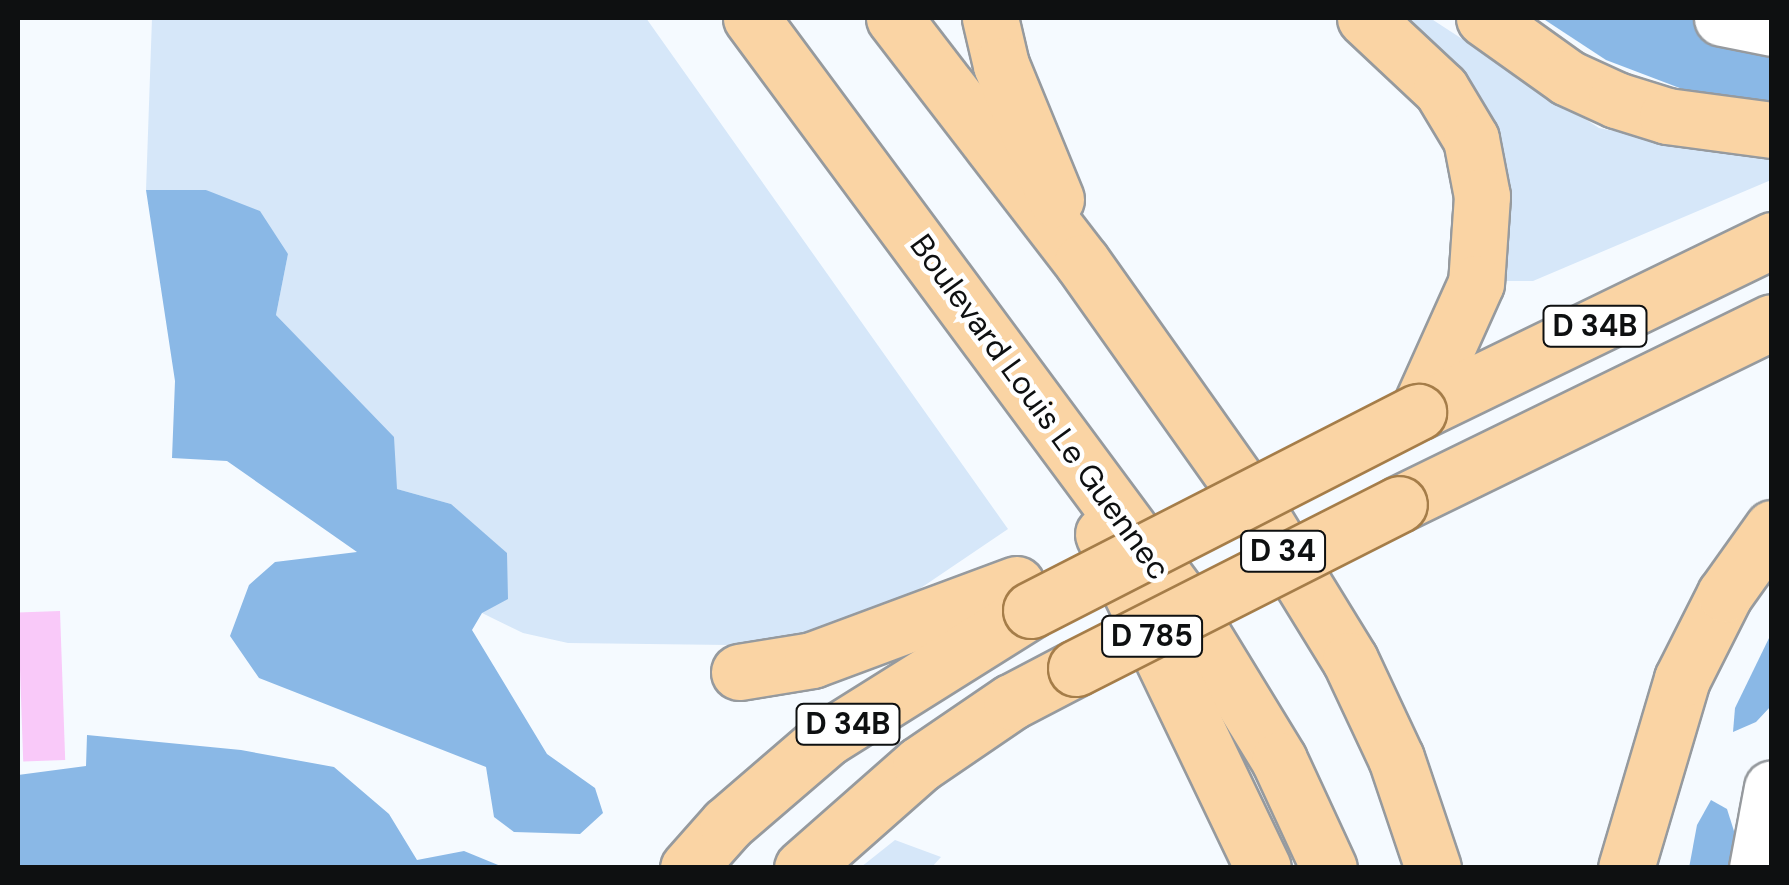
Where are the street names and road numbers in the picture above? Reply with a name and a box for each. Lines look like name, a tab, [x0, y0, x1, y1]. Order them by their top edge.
street label: Boulevard Louis Le Guennec	[902, 227, 1178, 587]
road number: D 34B	[1542, 301, 1648, 351]
road number: D 34	[1238, 526, 1328, 576]
road number: D 785	[1100, 611, 1204, 661]
road number: D 34B	[796, 699, 900, 749]

